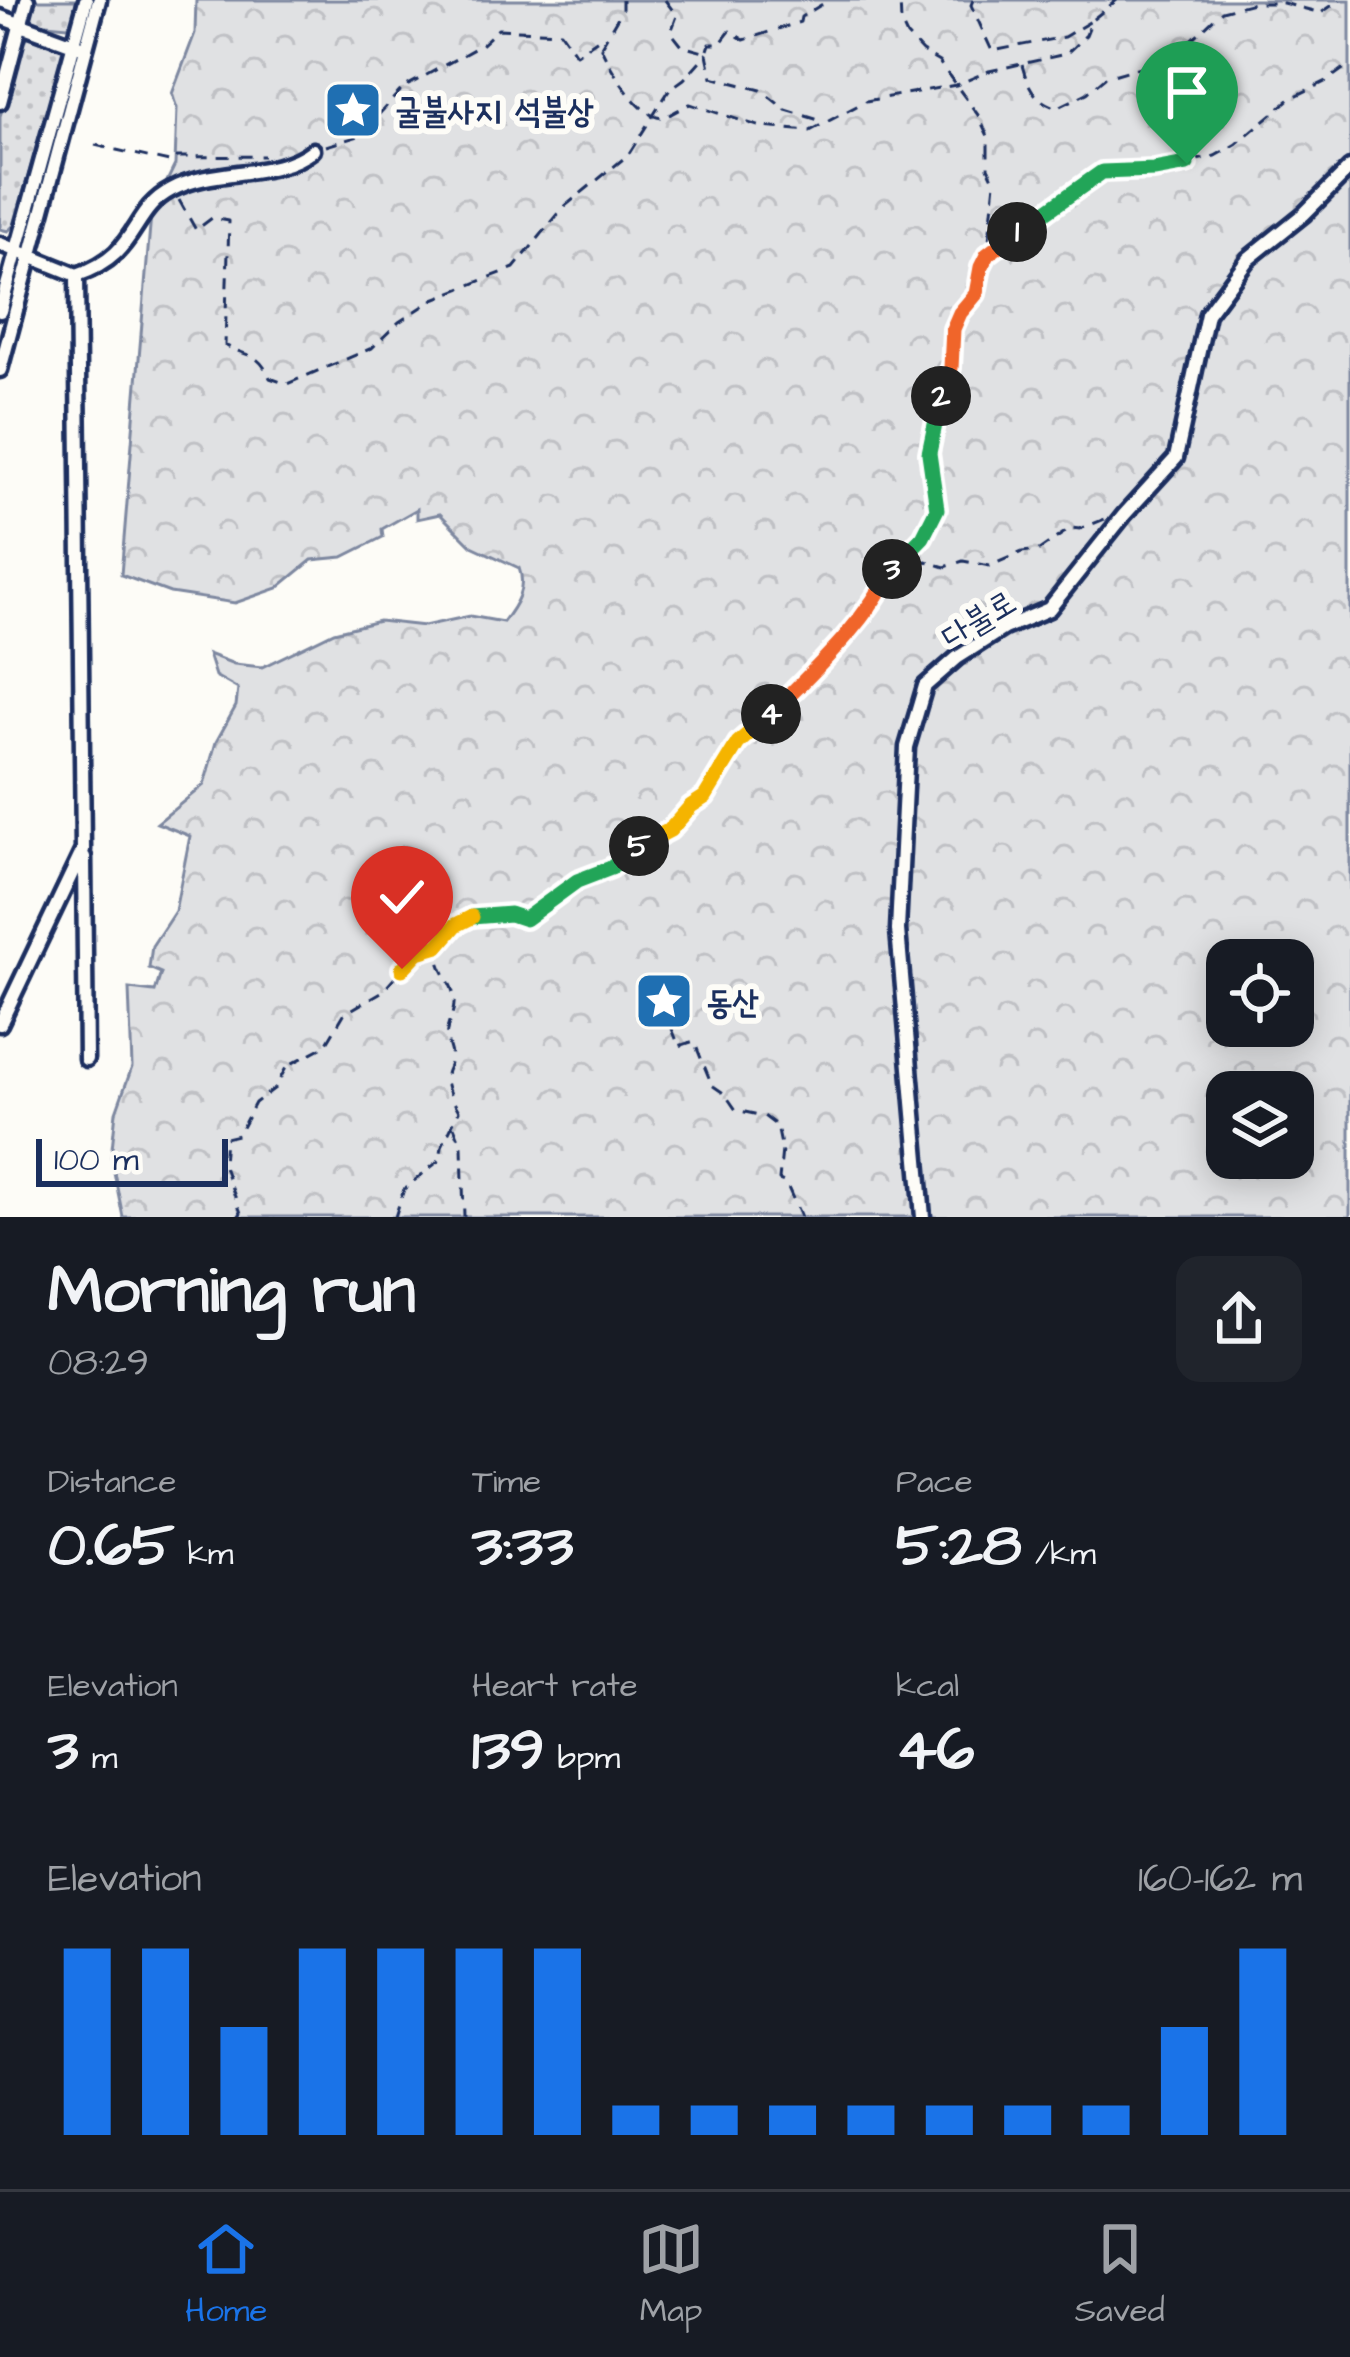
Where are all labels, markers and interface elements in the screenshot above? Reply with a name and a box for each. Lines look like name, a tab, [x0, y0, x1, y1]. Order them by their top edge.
pin	[1136, 41, 1238, 164]
icon: arrive	[1154, 59, 1220, 125]
place icon: 굴불사지 석불상	[322, 79, 384, 141]
place label: 굴불사지 석불상	[395, 89, 594, 135]
pin: 1	[987, 202, 1047, 262]
text: 1	[1015, 209, 1019, 255]
pin: 2	[911, 366, 971, 426]
text: 2	[932, 373, 950, 419]
pin: 3	[862, 539, 922, 599]
text: 3	[884, 546, 900, 592]
street label: 다불로	[933, 579, 1025, 660]
pin: 4	[741, 684, 801, 744]
text: 4	[760, 691, 782, 737]
pin: 5	[609, 816, 669, 876]
text: 5	[627, 823, 651, 869]
pin	[351, 846, 453, 969]
icon: check	[369, 864, 435, 930]
map controls	[1206, 939, 1314, 1179]
button: locate	[1206, 939, 1314, 1047]
place icon: 동산	[633, 970, 695, 1032]
place label: 동산	[706, 980, 759, 1026]
button: layers	[1206, 1071, 1314, 1179]
scale bar	[36, 1133, 228, 1186]
text: 100 m	[54, 1137, 139, 1183]
text: Morning run	[48, 1246, 416, 1338]
button: share	[1176, 1256, 1302, 1382]
text: 08:29	[48, 1337, 149, 1391]
text: Distance	[48, 1459, 176, 1505]
text: Time	[472, 1459, 541, 1505]
text: Pace	[896, 1459, 973, 1505]
text: 0.65	[48, 1505, 174, 1588]
text: 3:33	[472, 1505, 574, 1588]
text: 5:28	[896, 1505, 1022, 1588]
text: km	[174, 1531, 234, 1577]
text: /km	[1022, 1531, 1096, 1577]
text: Elevation	[48, 1663, 178, 1709]
text: Heart rate	[472, 1663, 638, 1709]
text: kcal	[896, 1663, 959, 1709]
text: 3	[48, 1709, 79, 1792]
text: 139	[472, 1709, 544, 1792]
text: 46	[896, 1709, 974, 1792]
text: m	[79, 1735, 117, 1781]
text: bpm	[544, 1735, 620, 1781]
text: Elevation	[48, 1853, 202, 1907]
text: 160–162 m	[1138, 1853, 1302, 1907]
tab: Home	[185, 2216, 267, 2334]
tab: Map	[638, 2216, 704, 2334]
tab: Saved	[1075, 2216, 1165, 2334]

